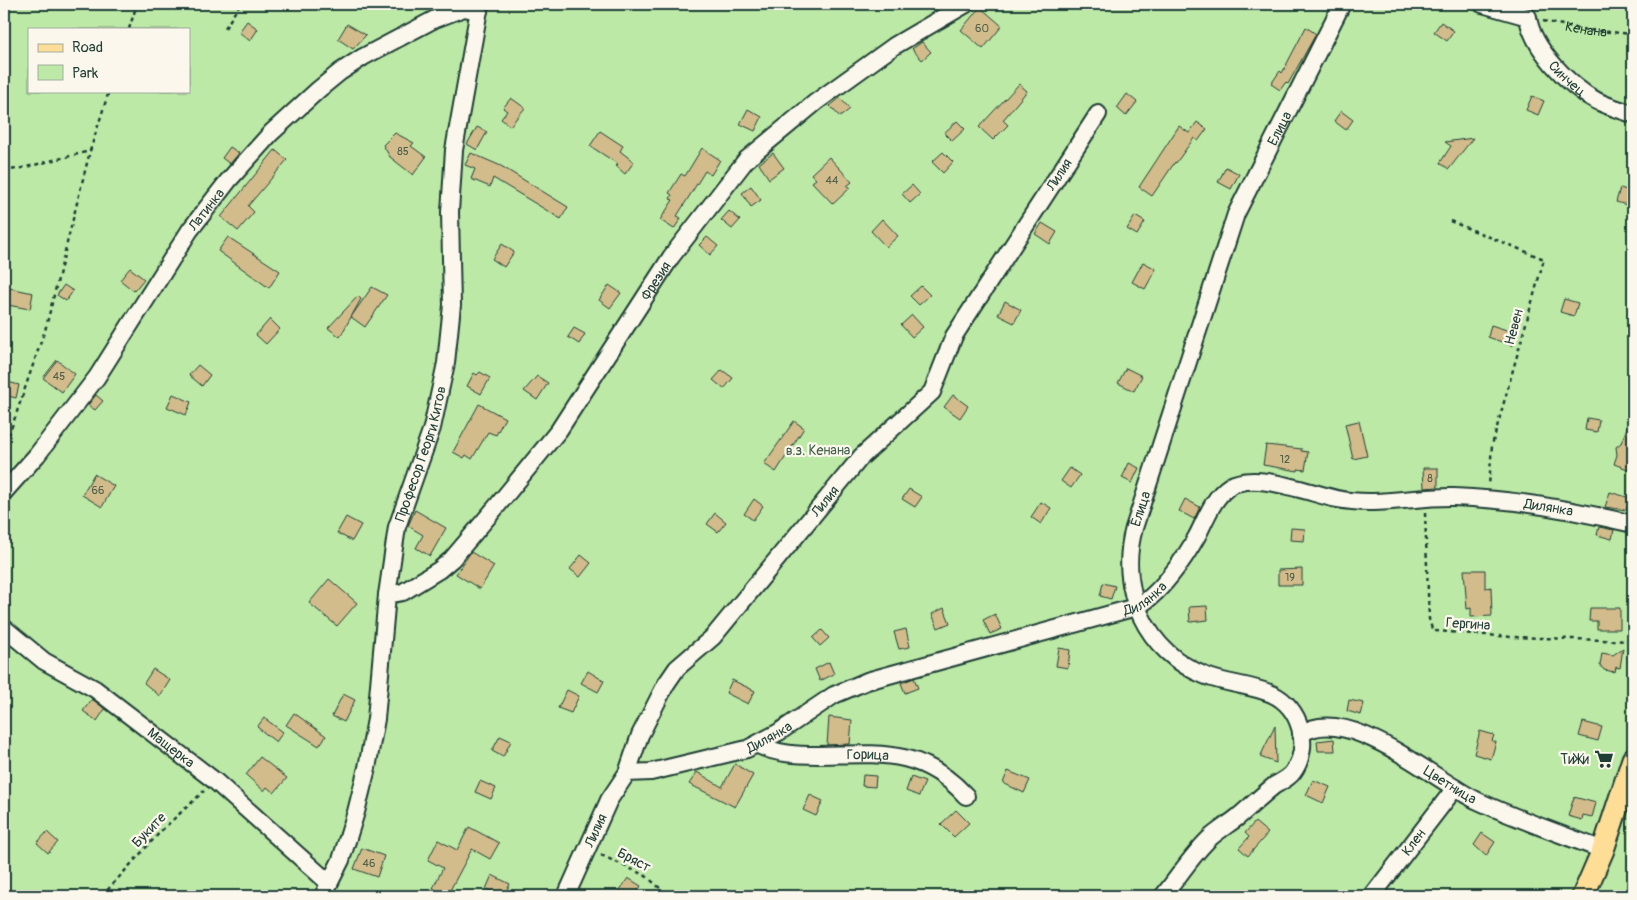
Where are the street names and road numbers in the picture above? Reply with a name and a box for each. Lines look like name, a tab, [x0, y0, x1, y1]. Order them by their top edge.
street label: Кенана	[1564, 17, 1608, 40]
street label: Синчец	[1545, 57, 1589, 100]
street label: Елица	[1264, 108, 1295, 148]
street label: Лилия	[1042, 155, 1075, 195]
street label: Латинка	[184, 185, 228, 235]
street label: Фрезия	[637, 258, 674, 303]
street label: Невен	[1501, 307, 1527, 347]
street label: Професор Георги Китов	[391, 384, 449, 524]
street label: Лилия	[807, 482, 842, 521]
street label: Елица	[1127, 489, 1154, 529]
street label: Дилянка	[1522, 494, 1575, 519]
street label: Дилянка	[1120, 578, 1170, 619]
street label: Гергина	[1445, 614, 1491, 634]
street label: Дилянка	[743, 717, 795, 757]
street label: Мащерка	[144, 724, 198, 771]
street label: Горица	[846, 746, 890, 764]
street label: Цветница	[1421, 762, 1480, 807]
street label: Буките	[128, 809, 170, 851]
street label: Лилия	[580, 811, 610, 851]
street label: Клен	[1398, 825, 1429, 859]
street label: Бряст	[614, 844, 654, 876]

